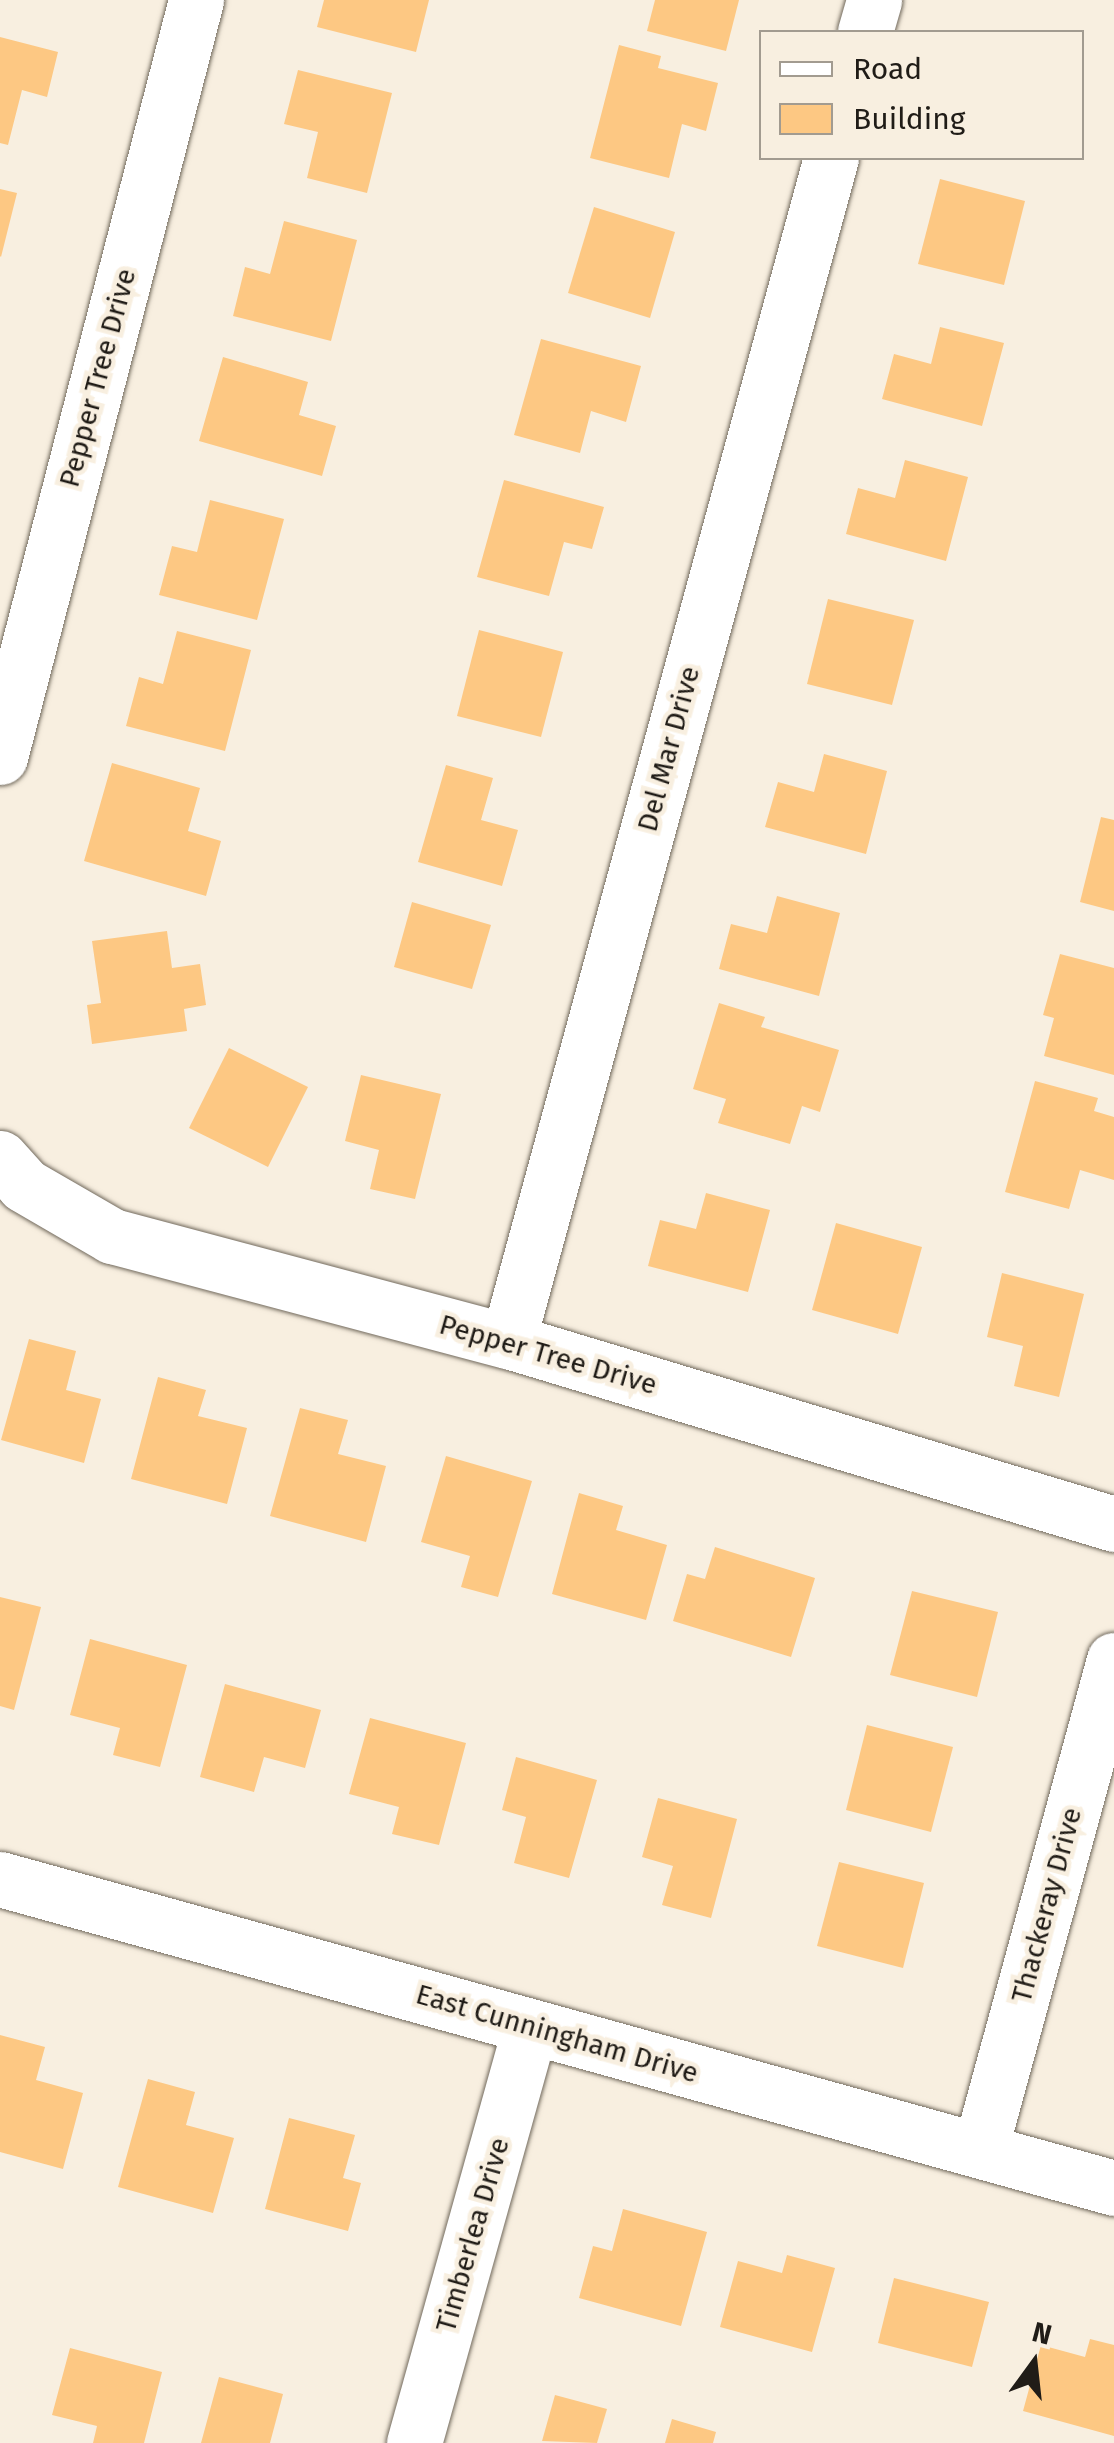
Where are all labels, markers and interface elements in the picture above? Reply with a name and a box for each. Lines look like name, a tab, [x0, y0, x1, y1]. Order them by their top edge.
legend	[759, 30, 1084, 160]
text: Road	[853, 51, 922, 87]
text: Building	[853, 101, 965, 137]
street label: Pepper Tree Drive	[53, 265, 143, 491]
street label: Del Mar Drive	[631, 663, 707, 835]
street label: Pepper Tree Drive	[435, 1308, 661, 1402]
street label: Thackeray Drive	[1005, 1804, 1089, 2006]
street label: East Cunningham Drive	[412, 1978, 702, 2090]
street label: Timberlea Drive	[429, 2134, 517, 2336]
north arrow	[984, 2313, 1084, 2413]
text: N	[1029, 2315, 1055, 2352]

